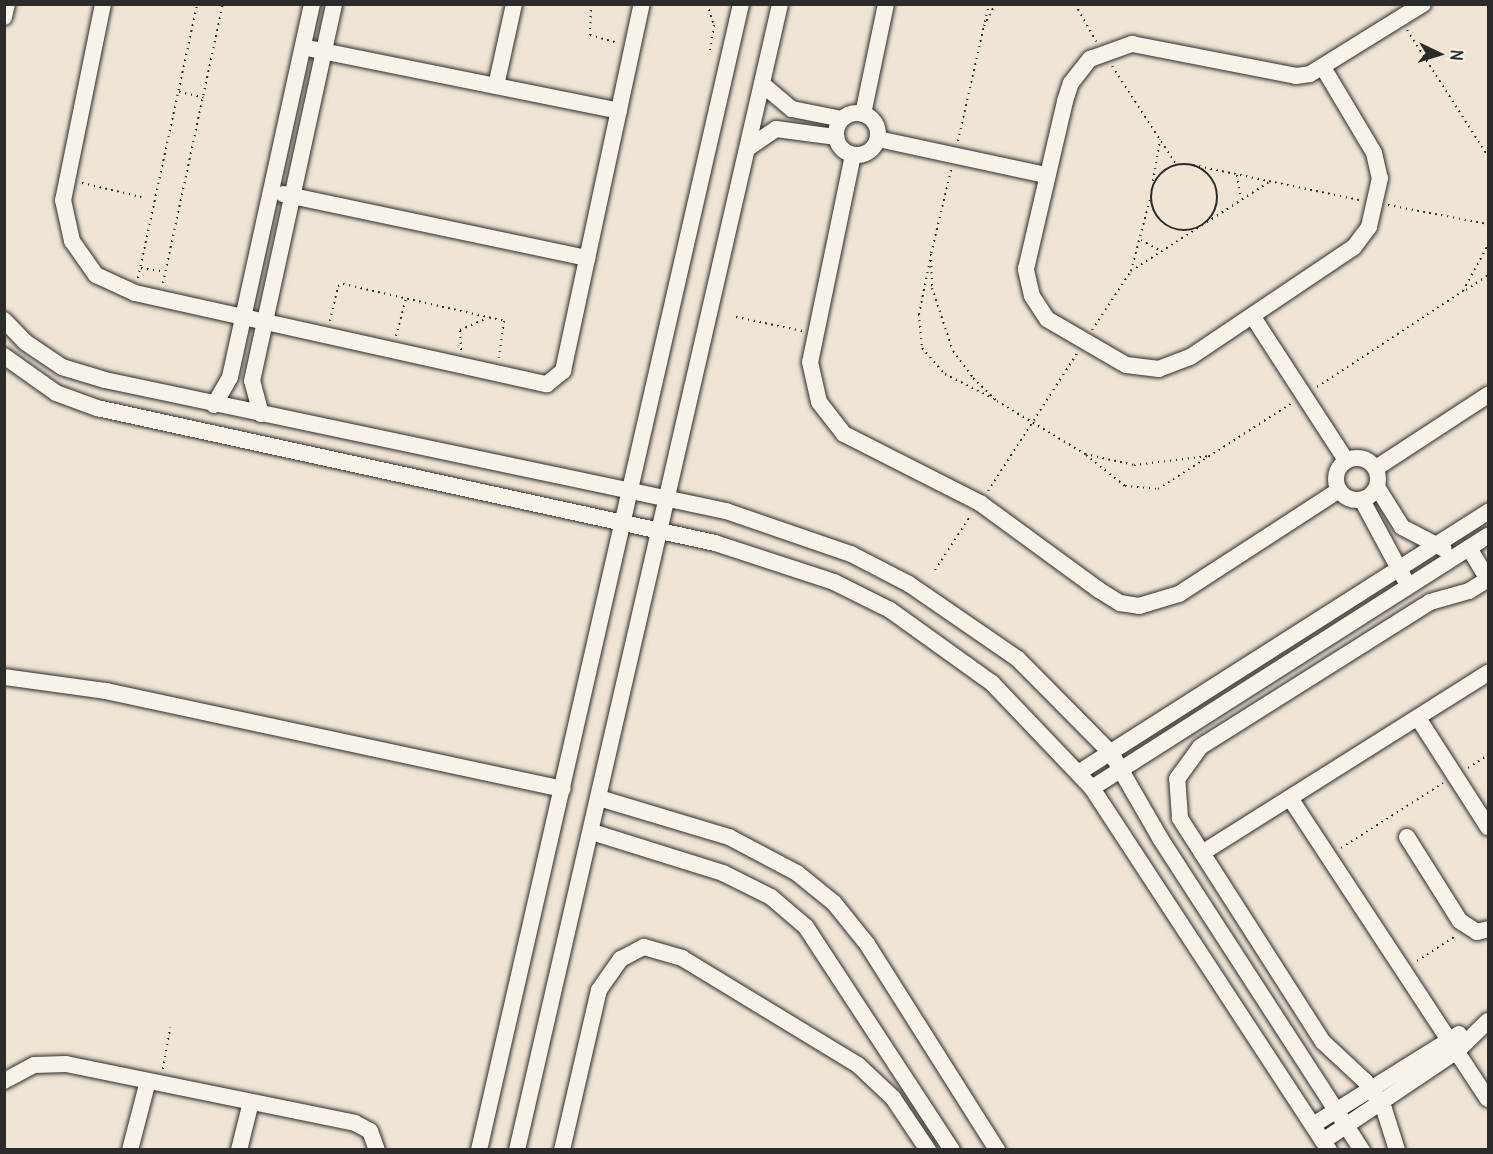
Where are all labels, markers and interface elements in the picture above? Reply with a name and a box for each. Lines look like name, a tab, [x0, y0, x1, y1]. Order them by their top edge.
north arrow	[1409, 24, 1469, 84]
text: N	[1447, 49, 1467, 61]

